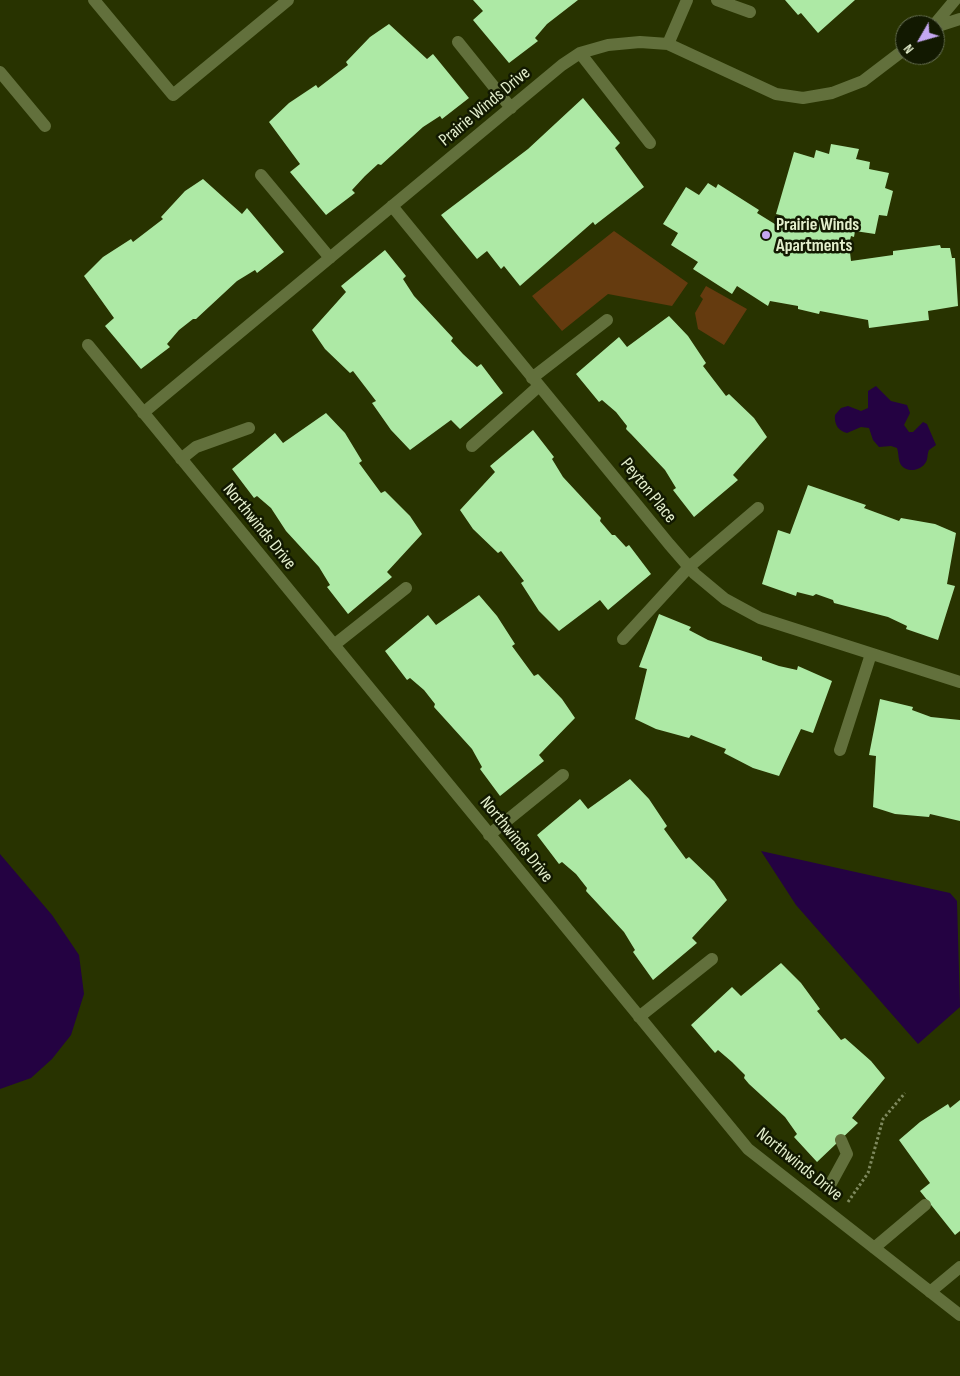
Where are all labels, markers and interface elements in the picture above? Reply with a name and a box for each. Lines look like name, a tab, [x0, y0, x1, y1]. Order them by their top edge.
north arrow	[895, 15, 945, 65]
text: N	[900, 41, 918, 57]
street label: Prairie Winds Drive	[435, 63, 535, 151]
place label: Prairie Winds Apartments	[776, 214, 859, 256]
marker: Prairie Winds Apartments	[760, 229, 772, 241]
street label: Peyton Place	[615, 454, 681, 528]
street label: Northwinds Drive	[218, 480, 300, 574]
street label: Northwinds Drive	[475, 793, 557, 887]
street label: Northwinds Drive	[752, 1124, 846, 1206]

